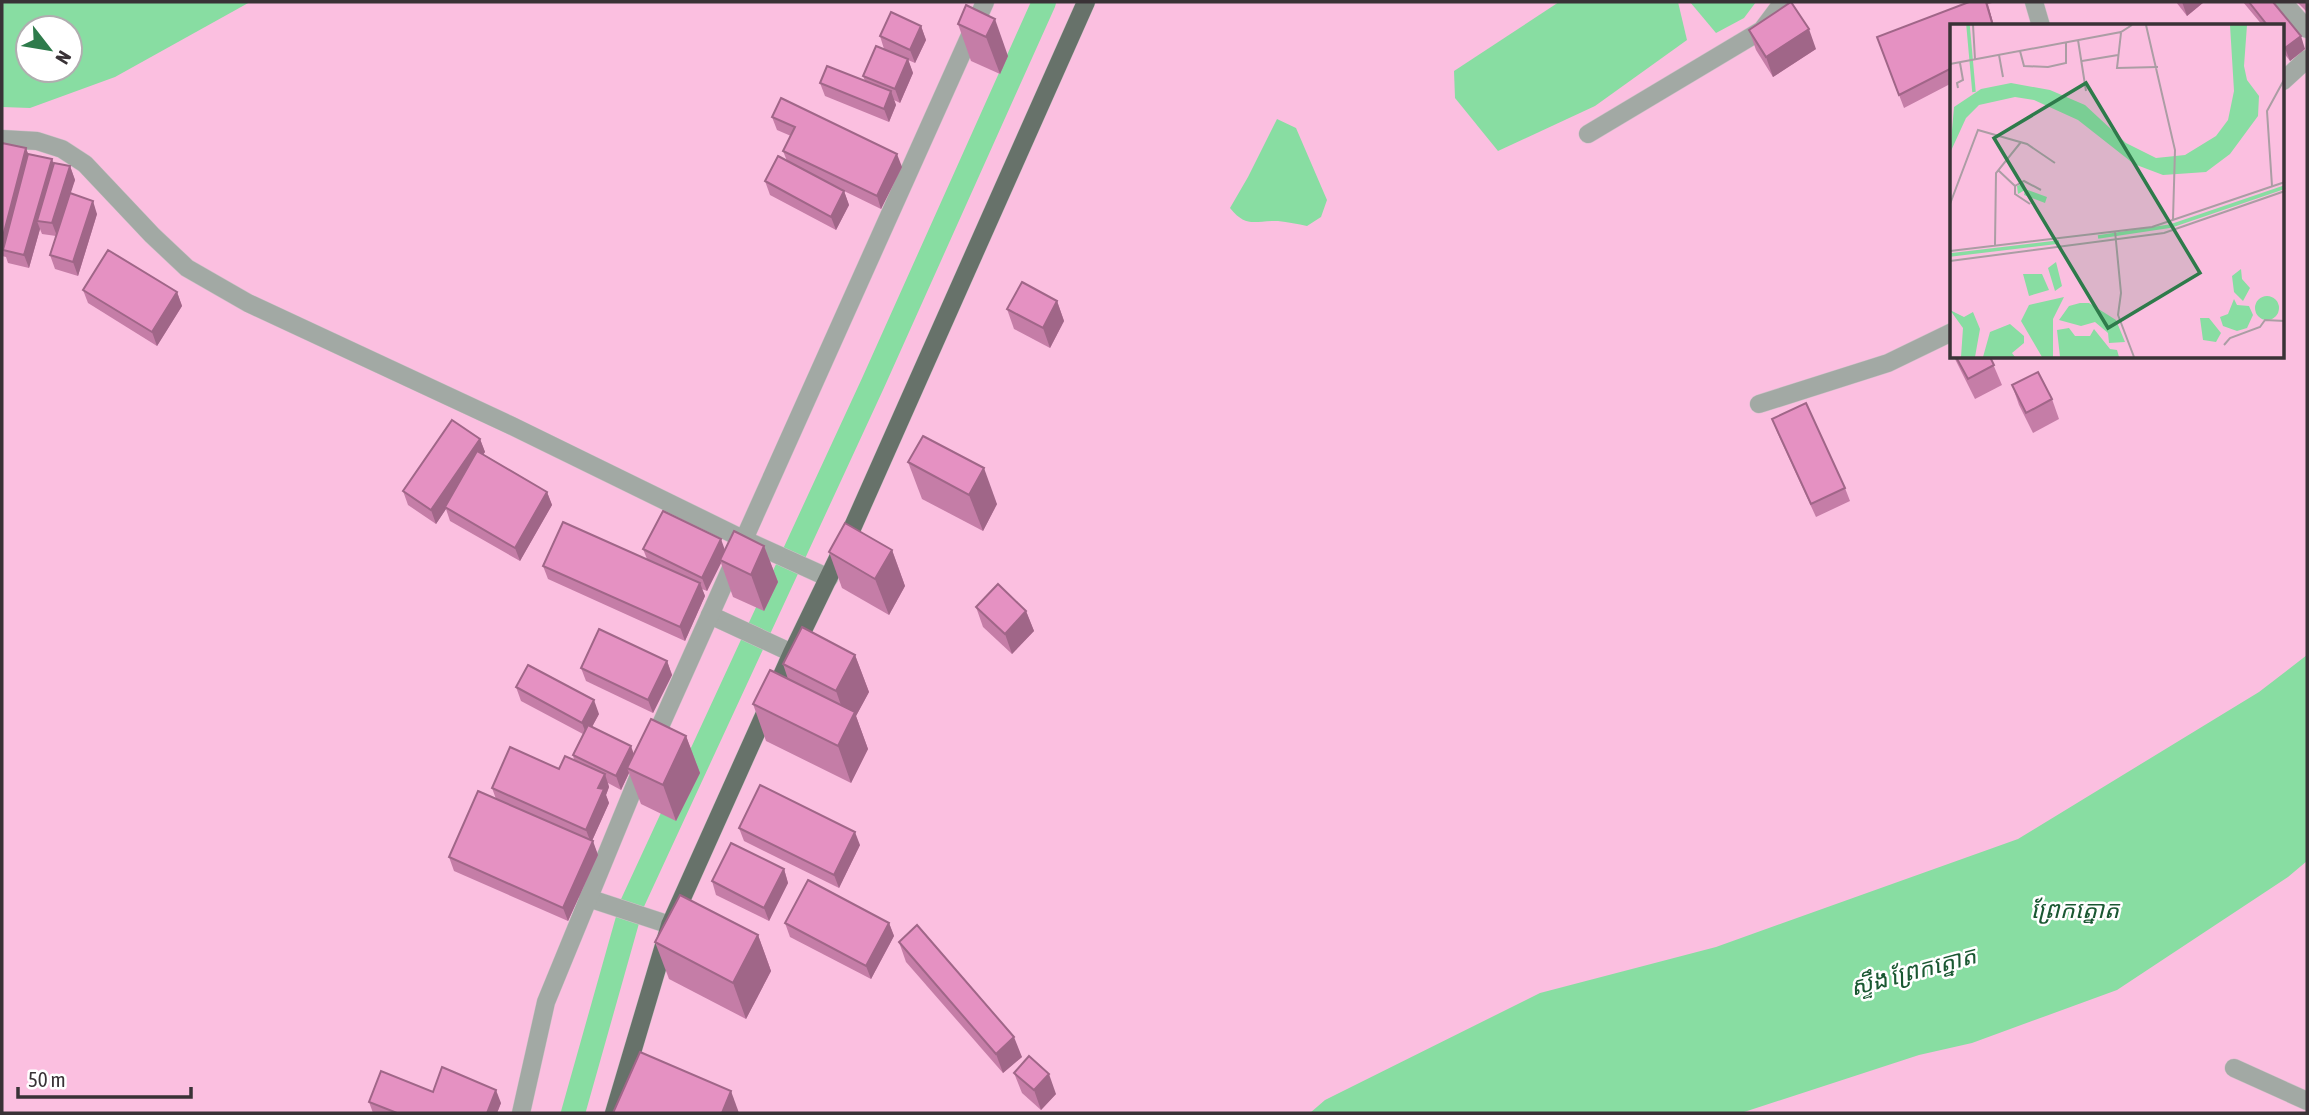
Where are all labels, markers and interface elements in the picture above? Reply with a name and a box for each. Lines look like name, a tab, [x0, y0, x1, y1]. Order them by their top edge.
north arrow	[14, 14, 84, 84]
inset map	[1950, 24, 2284, 359]
text: N	[51, 47, 76, 68]
water label: ព្រែកត្នោត	[2031, 896, 2121, 924]
water label: ស្ទឹង ព្រែកត្នោត	[1847, 940, 1981, 1002]
scale bar	[18, 1056, 191, 1100]
text: 50 m	[28, 1067, 66, 1091]

